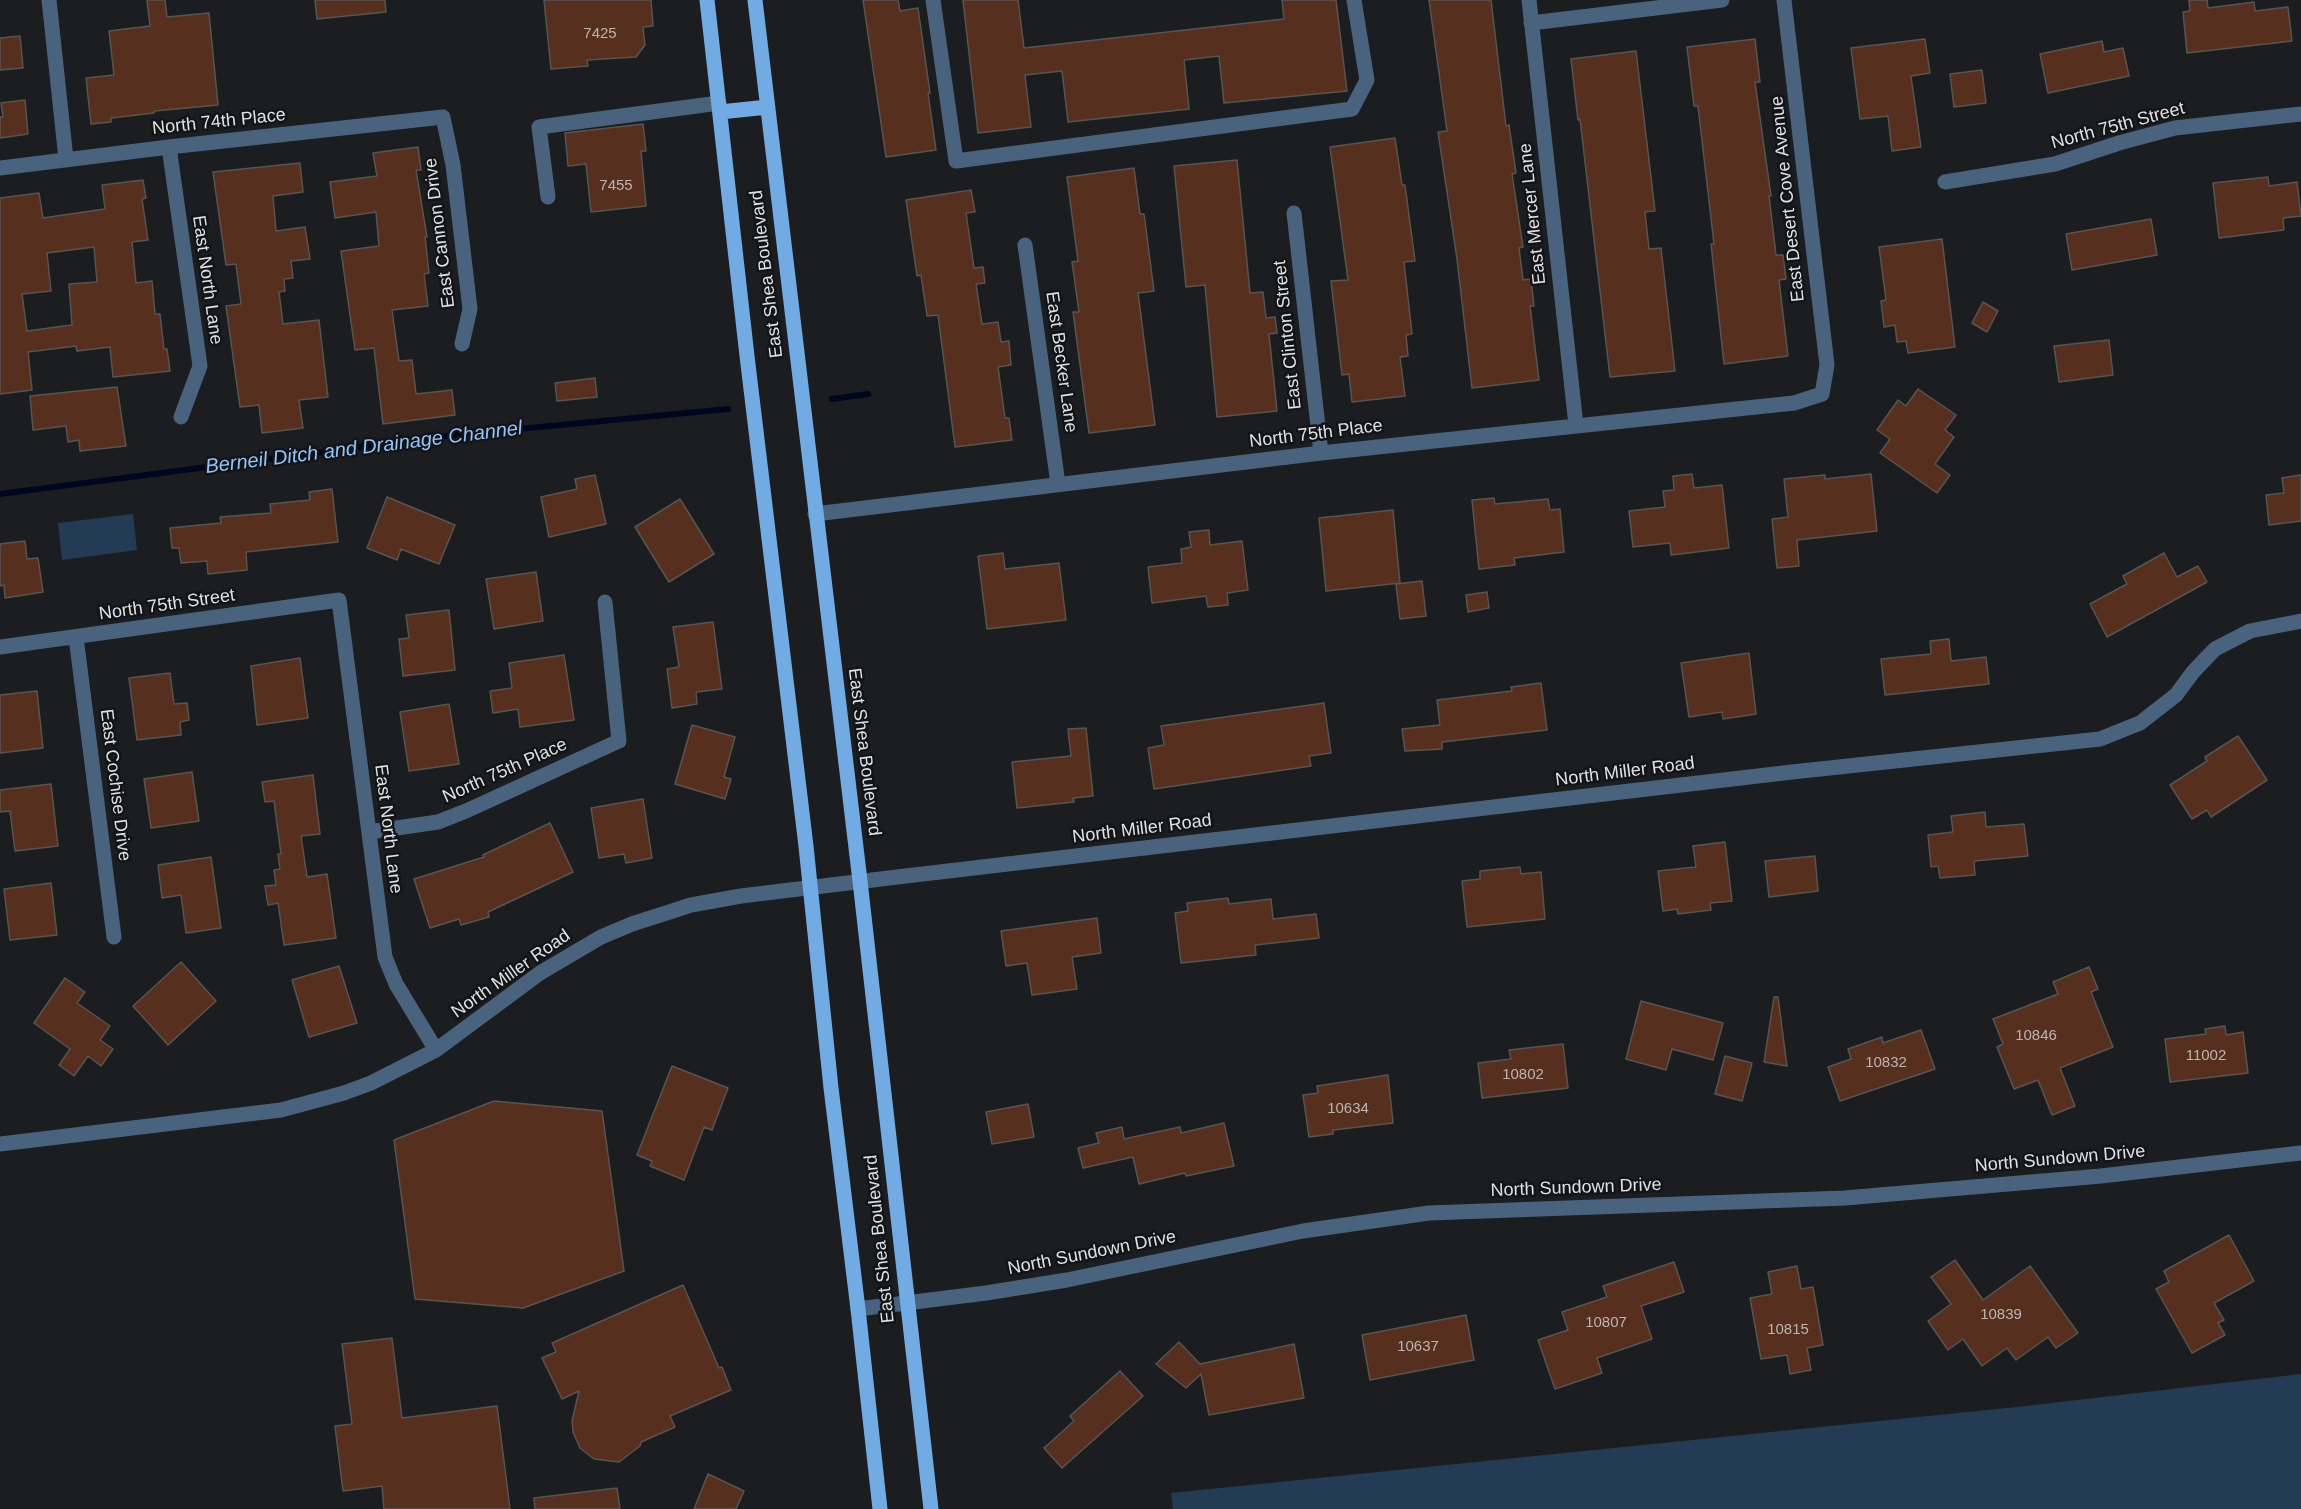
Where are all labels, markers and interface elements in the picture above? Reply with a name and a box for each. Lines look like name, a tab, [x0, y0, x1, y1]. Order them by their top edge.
house number: 7425	[583, 25, 617, 43]
street label: East Desert Cove Avenue	[1766, 95, 1810, 303]
street label: North 75th Street	[2049, 98, 2187, 154]
street label: North 74th Place	[151, 104, 287, 140]
street label: East Mercer Lane	[1515, 142, 1551, 286]
street label: East Cannon Drive	[420, 157, 460, 309]
house number: 7455	[599, 177, 633, 195]
street label: East Shea Boulevard	[746, 189, 788, 359]
street label: East North Lane	[187, 214, 227, 346]
street label: East Clinton Street	[1269, 259, 1307, 411]
street label: East Becker Lane	[1040, 290, 1082, 434]
street label: North 75th Place	[1248, 415, 1384, 453]
water label: Berneil Ditch and Drainage Channel	[204, 417, 524, 479]
street label: North 75th Street	[98, 585, 236, 625]
street label: East Shea Boulevard	[843, 667, 885, 837]
street label: East Cochise Drive	[95, 708, 135, 862]
street label: North 75th Place	[439, 734, 571, 808]
street label: North Miller Road	[1554, 753, 1696, 791]
street label: East North Lane	[369, 763, 407, 895]
street label: North Miller Road	[1071, 810, 1213, 848]
street label: North Miller Road	[447, 925, 575, 1023]
house number: 10846	[2015, 1027, 2057, 1045]
house number: 11002	[2186, 1047, 2226, 1065]
house number: 10832	[1865, 1054, 1907, 1072]
house number: 10802	[1502, 1066, 1544, 1084]
house number: 10634	[1327, 1100, 1369, 1118]
street label: North Sundown Drive	[1974, 1141, 2146, 1177]
street label: East Shea Boulevard	[860, 1154, 900, 1324]
street label: North Sundown Drive	[1490, 1174, 1662, 1202]
street label: North Sundown Drive	[1006, 1226, 1178, 1280]
house number: 10839	[1980, 1306, 2022, 1324]
house number: 10807	[1585, 1314, 1627, 1332]
house number: 10815	[1767, 1321, 1809, 1339]
house number: 10637	[1397, 1338, 1439, 1356]

